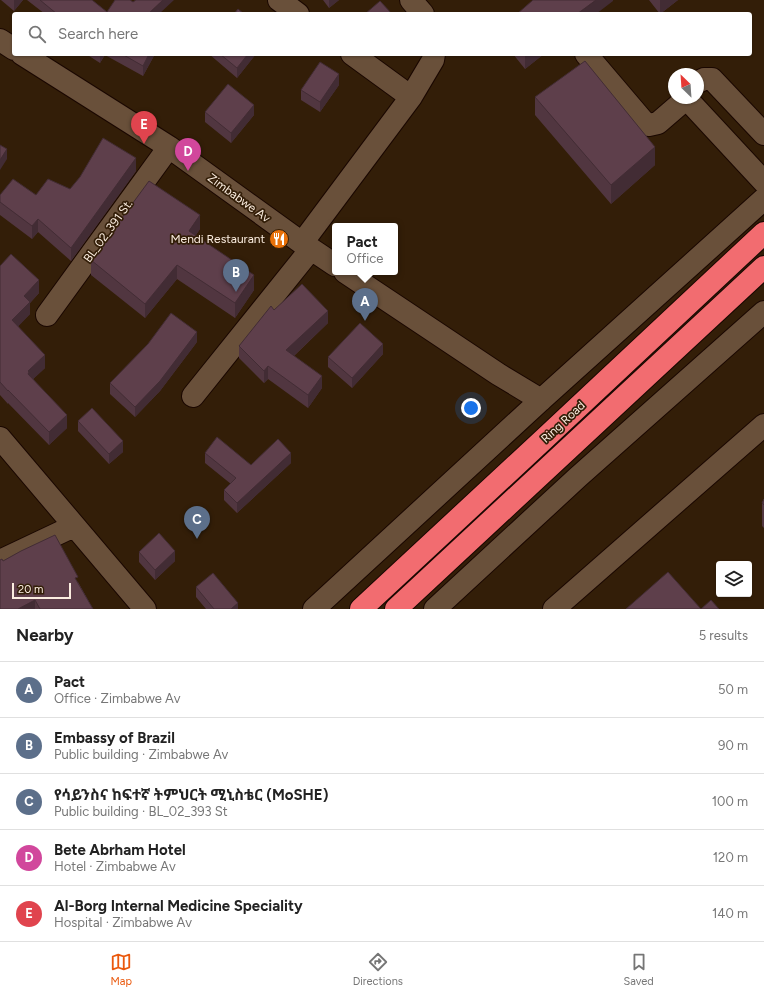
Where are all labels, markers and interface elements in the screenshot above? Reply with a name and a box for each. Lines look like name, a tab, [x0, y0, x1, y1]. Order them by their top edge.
search box	[12, 12, 752, 56]
icon: search	[26, 23, 48, 45]
text: Search here	[58, 25, 138, 43]
north arrow	[668, 68, 704, 104]
pin: E	[131, 111, 157, 144]
pin: D	[175, 138, 201, 171]
street label: Zimbabwe Av	[205, 171, 274, 226]
street label: BL_02_391 St.	[81, 197, 135, 265]
popup	[332, 223, 398, 275]
restaurant icon: Mendi Restaurant	[268, 228, 290, 250]
place label: Mendi Restaurant	[170, 232, 265, 246]
text: Pact	[347, 233, 378, 251]
text: Office	[347, 251, 383, 266]
pin: B	[223, 259, 249, 292]
pin: A	[352, 288, 378, 321]
your location	[461, 398, 481, 418]
street label: Ring Road	[538, 398, 588, 446]
pin: C	[184, 506, 210, 539]
map controls	[716, 561, 752, 597]
button: layers	[716, 561, 752, 597]
scale bar	[12, 581, 71, 600]
text: 20 m	[18, 583, 43, 596]
text: Nearby	[16, 625, 74, 645]
text: 5 results	[699, 628, 748, 643]
text: Pact	[54, 673, 85, 691]
text: A	[24, 682, 34, 697]
text: 50 m	[718, 682, 748, 697]
text: Office · Zimbabwe Av	[54, 691, 180, 706]
text: Embassy of Brazil	[54, 729, 175, 747]
text: B	[25, 738, 33, 753]
text: 90 m	[718, 738, 748, 753]
text: Public building · Zimbabwe Av	[54, 747, 228, 762]
text: የሳይንስና ከፍተኛ ትምህርት ሚኒስቴር (MoSHE)	[54, 786, 328, 804]
text: C	[24, 794, 34, 809]
text: 100 m	[712, 794, 748, 809]
text: Public building · BL_02_393 St	[54, 804, 228, 819]
text: Bete Abrham Hotel	[54, 841, 186, 859]
text: D	[24, 850, 34, 865]
text: 120 m	[713, 850, 748, 865]
text: Hotel · Zimbabwe Av	[54, 859, 176, 874]
text: Al-Borg Internal Medicine Speciality	[54, 897, 303, 915]
text: E	[25, 906, 33, 921]
text: 140 m	[712, 906, 748, 921]
text: Hospital · Zimbabwe Av	[54, 915, 192, 930]
tab: Map	[110, 951, 132, 988]
tab: Directions	[353, 951, 403, 988]
tab: Saved	[623, 951, 654, 988]

